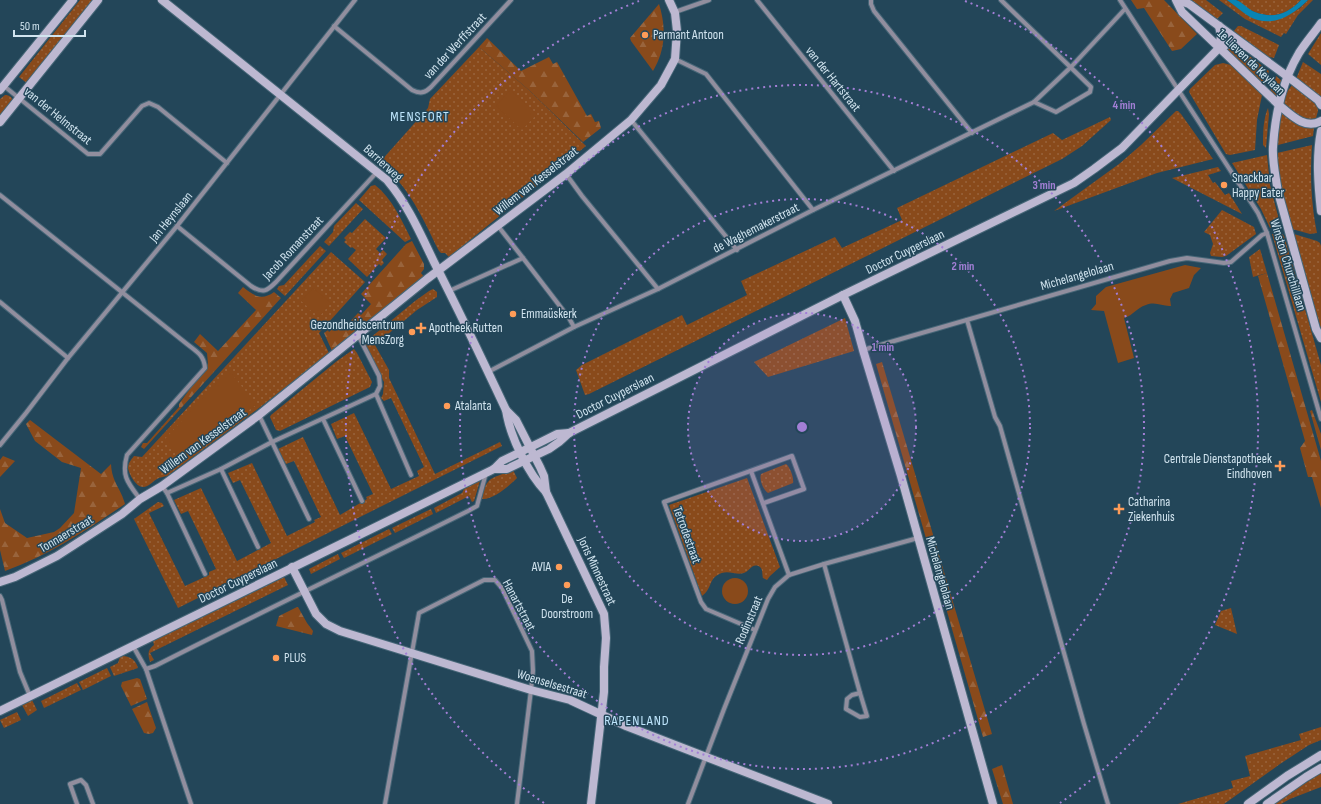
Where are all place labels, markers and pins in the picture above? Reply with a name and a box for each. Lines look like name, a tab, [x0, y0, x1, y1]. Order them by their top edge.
place label: Parmant Antoon	[653, 27, 724, 43]
marker: Parmant Antoon	[640, 30, 650, 40]
place label: Snackbar Happy Eater	[1232, 170, 1285, 201]
marker: Snackbar Happy Eater	[1219, 180, 1229, 190]
place label: Emmaüskerk	[521, 306, 577, 322]
marker: Emmaüskerk	[508, 309, 518, 319]
place label: Gezondheidscentrum MensZorg	[311, 317, 404, 348]
place label: Apotheek Rutten	[428, 320, 503, 336]
marker: Apotheek Rutten	[416, 323, 426, 333]
marker: Gezondheidscentrum MensZorg	[407, 327, 417, 337]
place label: Atalanta	[454, 398, 491, 414]
marker: Atalanta	[442, 401, 452, 411]
centre of rings	[795, 420, 809, 434]
place label: Centrale Dienstapotheek Eindhoven	[1164, 451, 1272, 482]
marker: Centrale Dienstapotheek Eindhoven	[1275, 461, 1285, 471]
place label: Catharina Ziekenhuis	[1128, 494, 1175, 525]
marker: Catharina Ziekenhuis	[1113, 503, 1125, 515]
place label: AVIA	[531, 559, 551, 575]
marker: AVIA	[554, 562, 564, 572]
marker: De Doorstroom	[562, 580, 572, 590]
place label: De Doorstroom	[541, 591, 593, 622]
place label: PLUS	[284, 650, 307, 666]
marker: PLUS	[271, 653, 281, 663]

